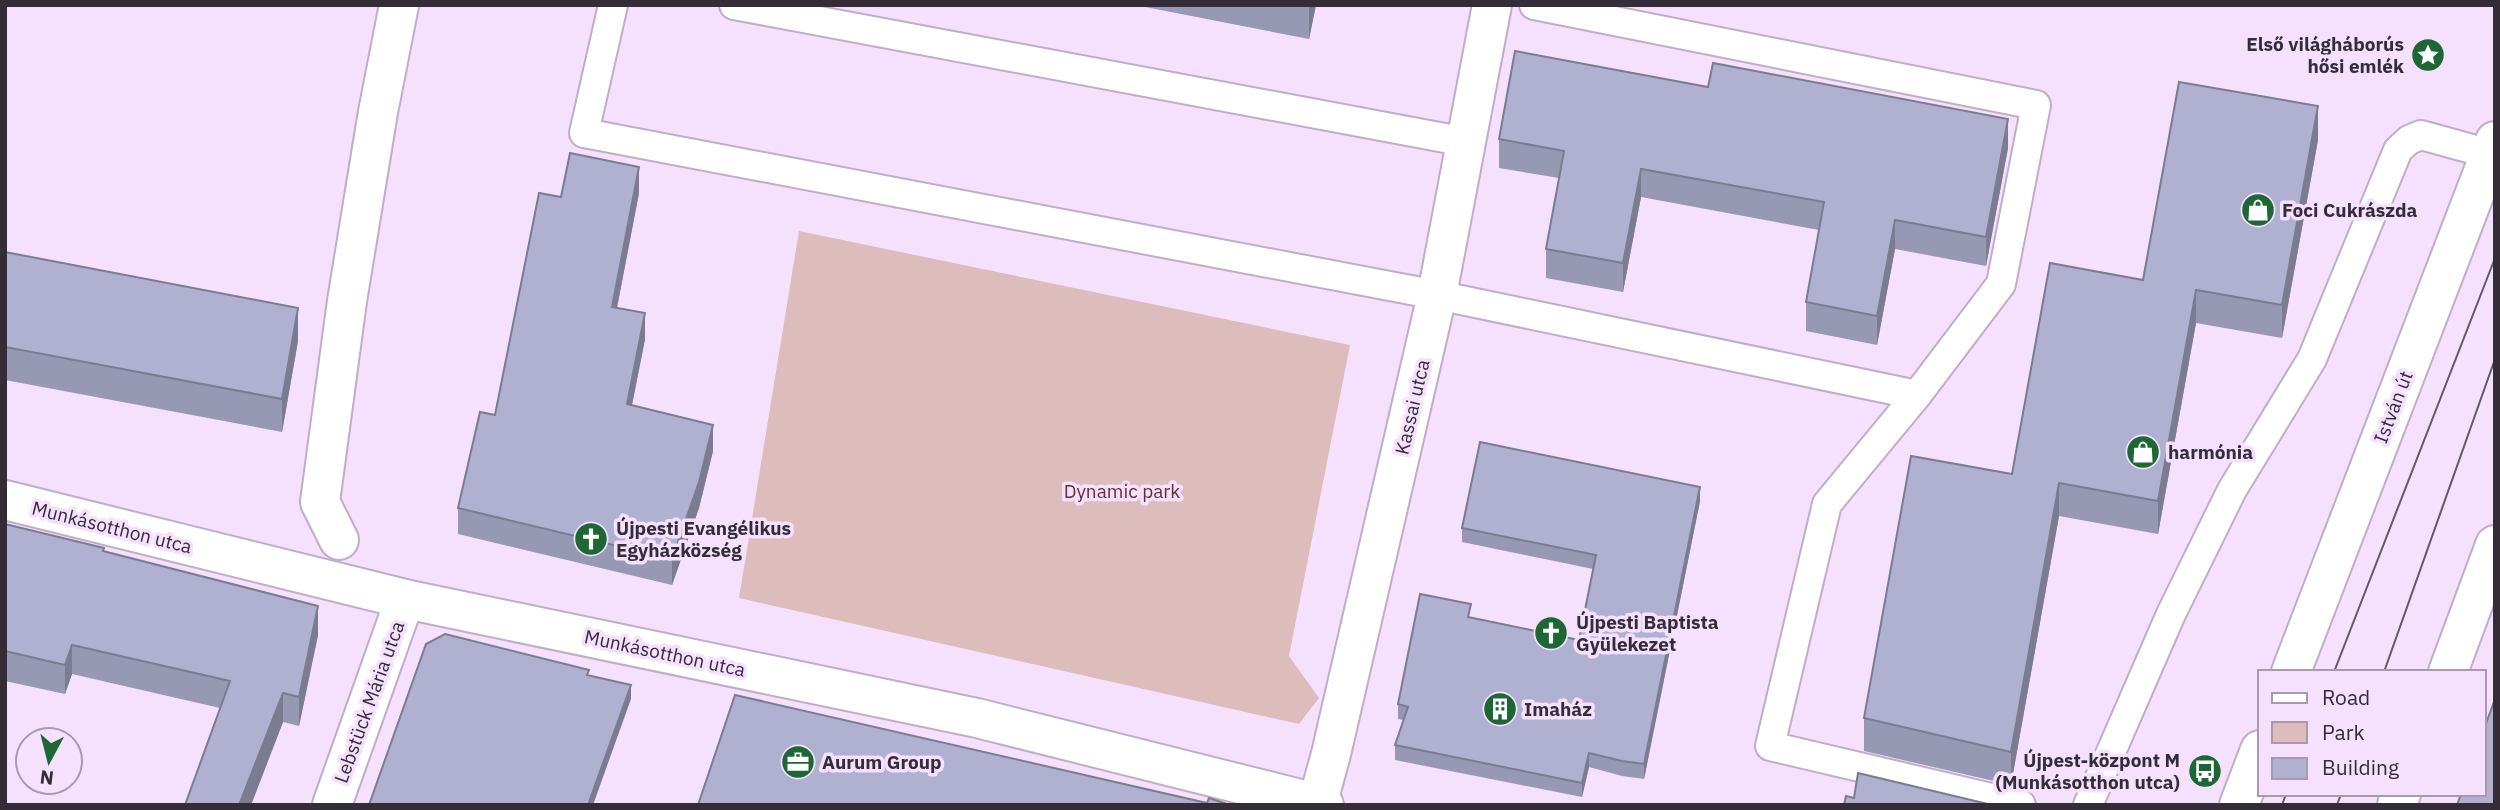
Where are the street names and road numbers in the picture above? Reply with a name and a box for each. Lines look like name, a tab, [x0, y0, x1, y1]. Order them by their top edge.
street label: Kassai utca	[1389, 357, 1435, 457]
street label: István út	[2368, 367, 2418, 447]
street label: Munkásotthon utca	[30, 496, 194, 558]
street label: Lebstück Mária utca	[329, 618, 409, 786]
street label: Munkásotthon utca	[582, 624, 748, 682]

